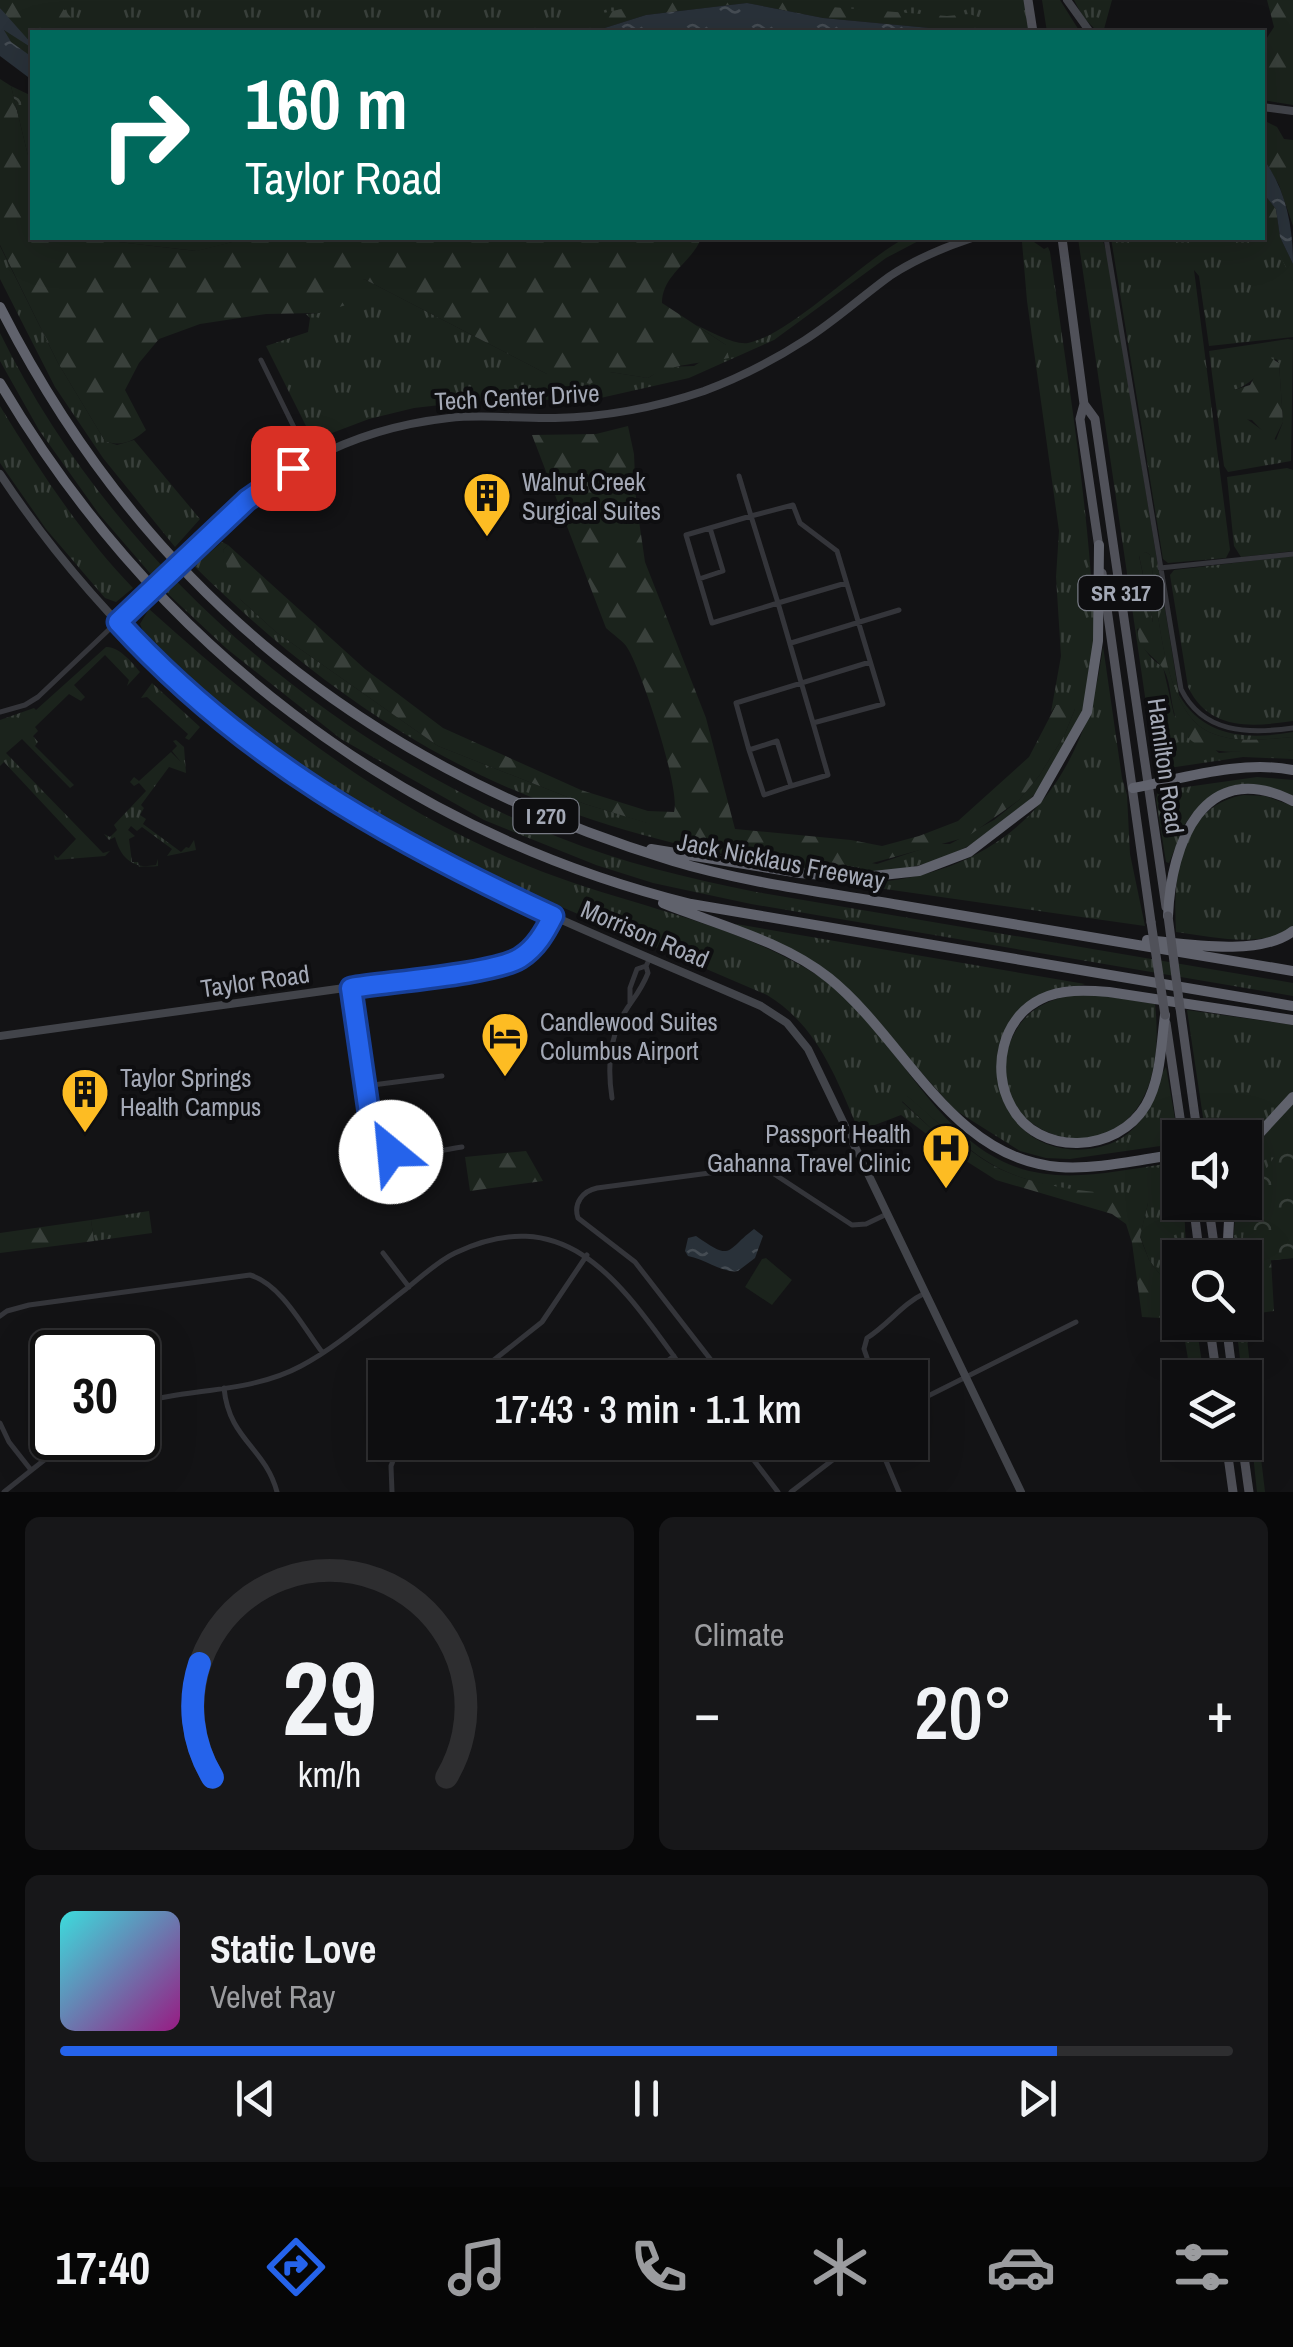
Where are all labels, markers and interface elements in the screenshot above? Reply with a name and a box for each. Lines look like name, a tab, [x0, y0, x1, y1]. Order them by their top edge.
text: 160 m	[245, 57, 408, 151]
icon: right	[80, 70, 210, 200]
text: Taylor Road	[245, 147, 443, 208]
street label: Tech Center Drive	[434, 376, 600, 418]
pin	[251, 426, 336, 511]
icon: arrive	[266, 441, 321, 496]
place label: Walnut Creek Surgical Suites	[522, 465, 661, 528]
building icon: Walnut Creek Surgical Suites	[461, 470, 513, 538]
road number: SR 317	[1078, 576, 1164, 610]
street label: Hamilton Road	[1140, 696, 1192, 836]
road number: I 270	[514, 799, 578, 833]
street label: Jack Nicklaus Freeway	[674, 824, 888, 898]
street label: Morrison Road	[576, 892, 714, 976]
street label: Taylor Road	[198, 957, 312, 1005]
place label: Candlewood Suites Columbus Airport	[540, 1005, 718, 1068]
hotel icon: Candlewood Suites Columbus Airport	[479, 1010, 531, 1078]
place label: Taylor Springs Health Campus	[120, 1061, 261, 1124]
building icon: Taylor Springs Health Campus	[59, 1066, 111, 1134]
position arrow	[339, 1100, 443, 1204]
place label: Passport Health Gahanna Travel Clinic	[707, 1117, 911, 1180]
map controls	[1162, 1120, 1262, 1460]
button: sound	[1162, 1120, 1262, 1220]
hospital icon: Passport Health Gahanna Travel Clinic	[920, 1122, 972, 1190]
button: search	[1162, 1240, 1262, 1340]
speed limit sign: 30	[30, 1330, 160, 1460]
button: layers	[1162, 1360, 1262, 1460]
text: 17:43 · 3 min · 1.1 km	[494, 1384, 802, 1435]
text: Climate	[694, 1613, 784, 1656]
text: 29	[282, 1627, 377, 1767]
text: 20°	[914, 1661, 1013, 1762]
text: −	[694, 1675, 720, 1749]
text: +	[1207, 1675, 1233, 1749]
text: km/h	[298, 1750, 361, 1798]
text: Static Love	[210, 1924, 376, 1975]
text: Velvet Ray	[210, 1975, 335, 2018]
icon: previous	[228, 2071, 283, 2126]
icon: pause	[619, 2071, 674, 2126]
icon: next	[1010, 2071, 1065, 2126]
icon: directions	[261, 2232, 331, 2302]
icon: music	[442, 2232, 512, 2302]
icon: phone	[624, 2232, 694, 2302]
icon: climate	[805, 2232, 875, 2302]
icon: car	[986, 2232, 1056, 2302]
icon: filters	[1167, 2232, 1237, 2302]
text: 17:40	[56, 2237, 150, 2298]

